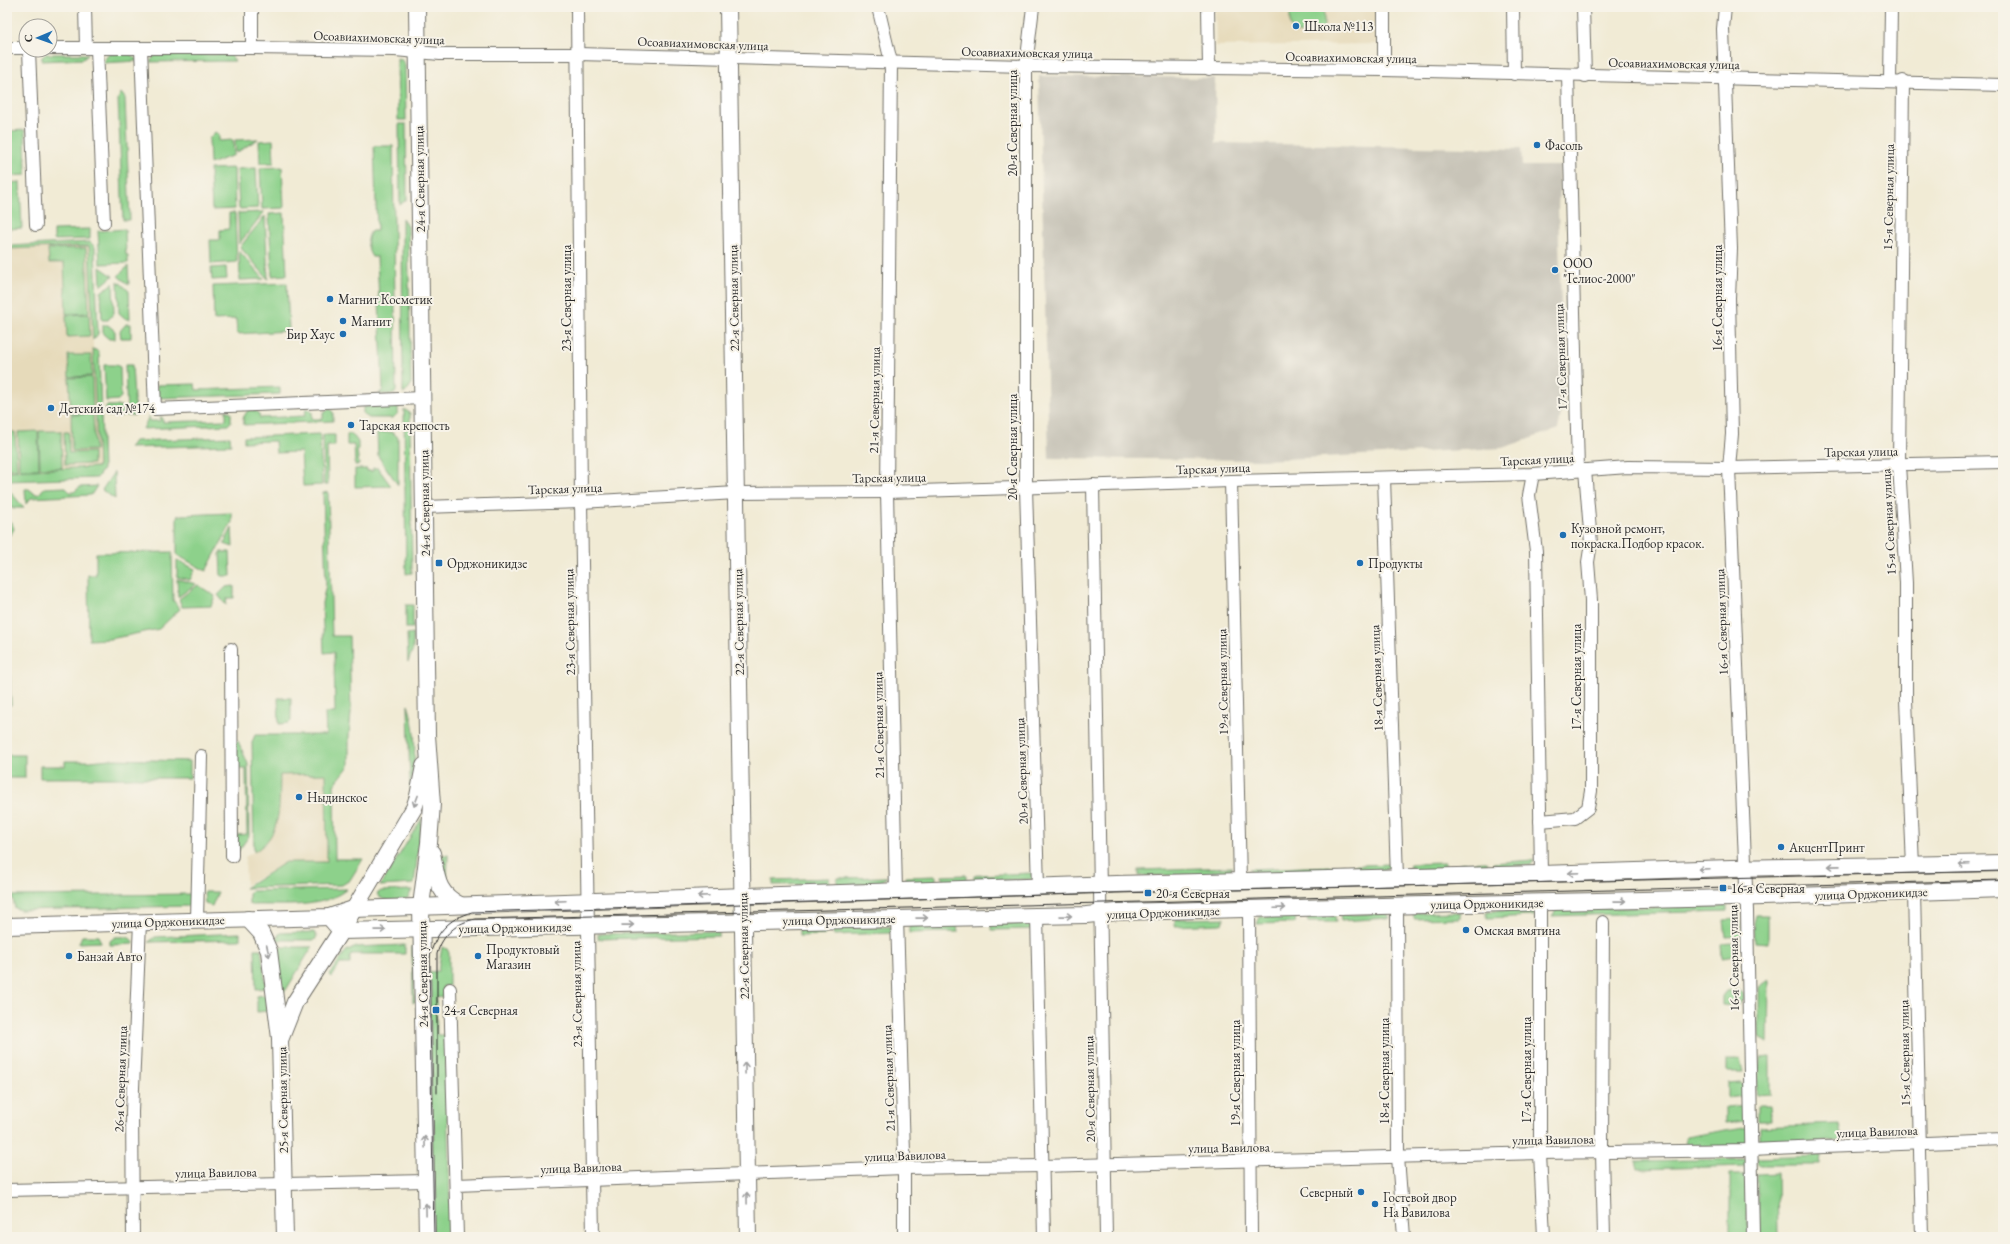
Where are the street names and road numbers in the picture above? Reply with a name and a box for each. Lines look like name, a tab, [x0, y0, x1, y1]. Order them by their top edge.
street label: Осоавиахимовская улица	[313, 27, 446, 48]
street label: Осоавиахимовская улица	[637, 33, 770, 54]
street label: Осоавиахимовская улица	[961, 43, 1094, 62]
street label: Осоавиахимовская улица	[1285, 48, 1418, 67]
street label: Осоавиахимовская улица	[1608, 54, 1741, 73]
street label: 20-я Северная улица	[1004, 69, 1021, 176]
street label: 24-я Северная улица	[410, 125, 429, 233]
street label: 15-я Северная улица	[1879, 143, 1898, 251]
street label: 23-я Северная улица	[558, 244, 575, 351]
street label: 22-я Северная улица	[724, 244, 743, 352]
street label: 16-я Северная улица	[1709, 244, 1726, 351]
street label: 17-я Северная улица	[1550, 303, 1571, 411]
street label: 21-я Северная улица	[865, 346, 884, 454]
street label: 20-я Северная улица	[1004, 393, 1021, 500]
street label: Тарская улица	[1824, 442, 1899, 461]
street label: 24-я Северная улица	[415, 449, 434, 557]
street label: Тарская улица	[1499, 449, 1575, 470]
street label: Тарская улица	[1176, 459, 1251, 478]
street label: 15-я Северная улица	[1877, 467, 1900, 576]
street label: Тарская улица	[852, 468, 927, 487]
street label: Тарская улица	[528, 479, 603, 498]
street label: 23-я Северная улица	[560, 568, 579, 676]
street label: 22-я Северная улица	[729, 568, 748, 676]
street label: 16-я Северная улица	[1711, 568, 1732, 676]
street label: 17-я Северная улица	[1568, 623, 1585, 730]
street label: 18-я Северная улица	[1366, 624, 1387, 732]
street label: 19-я Северная улица	[1213, 628, 1232, 736]
street label: 21-я Северная улица	[869, 671, 888, 779]
street label: 20-я Северная улица	[1011, 717, 1032, 825]
street label: улица Орджоникидзе	[1814, 883, 1928, 904]
street label: 22-я Северная улица	[734, 892, 753, 1000]
street label: улица Орджоникидзе	[1430, 894, 1544, 913]
street label: улица Орджоникидзе	[1106, 902, 1220, 923]
street label: 16-я Северная улица	[1724, 904, 1743, 1012]
street label: улица Орджоникидзе	[782, 910, 896, 929]
street label: улица Орджоникидзе	[111, 911, 225, 932]
street label: улица Орджоникидзе	[458, 918, 572, 937]
street label: 24-я Северная улица	[413, 920, 432, 1028]
street label: 23-я Северная улица	[567, 940, 586, 1048]
street label: 15-я Северная улица	[1895, 999, 1914, 1107]
street label: 17-я Северная улица	[1518, 1016, 1535, 1123]
street label: 18-я Северная улица	[1376, 1017, 1393, 1124]
street label: 19-я Северная улица	[1227, 1019, 1244, 1126]
street label: 21-я Северная улица	[878, 1024, 899, 1132]
street label: 26-я Северная улица	[110, 1025, 131, 1133]
street label: 20-я Северная улица	[1080, 1035, 1099, 1143]
street label: 25-я Северная улица	[273, 1046, 292, 1154]
street label: улица Вавилова	[1836, 1122, 1919, 1141]
street label: улица Вавилова	[1512, 1130, 1595, 1149]
street label: улица Вавилова	[1188, 1138, 1271, 1157]
street label: улица Вавилова	[864, 1146, 947, 1165]
street label: улица Вавилова	[540, 1158, 623, 1177]
street label: улица Вавилова	[175, 1163, 258, 1182]

